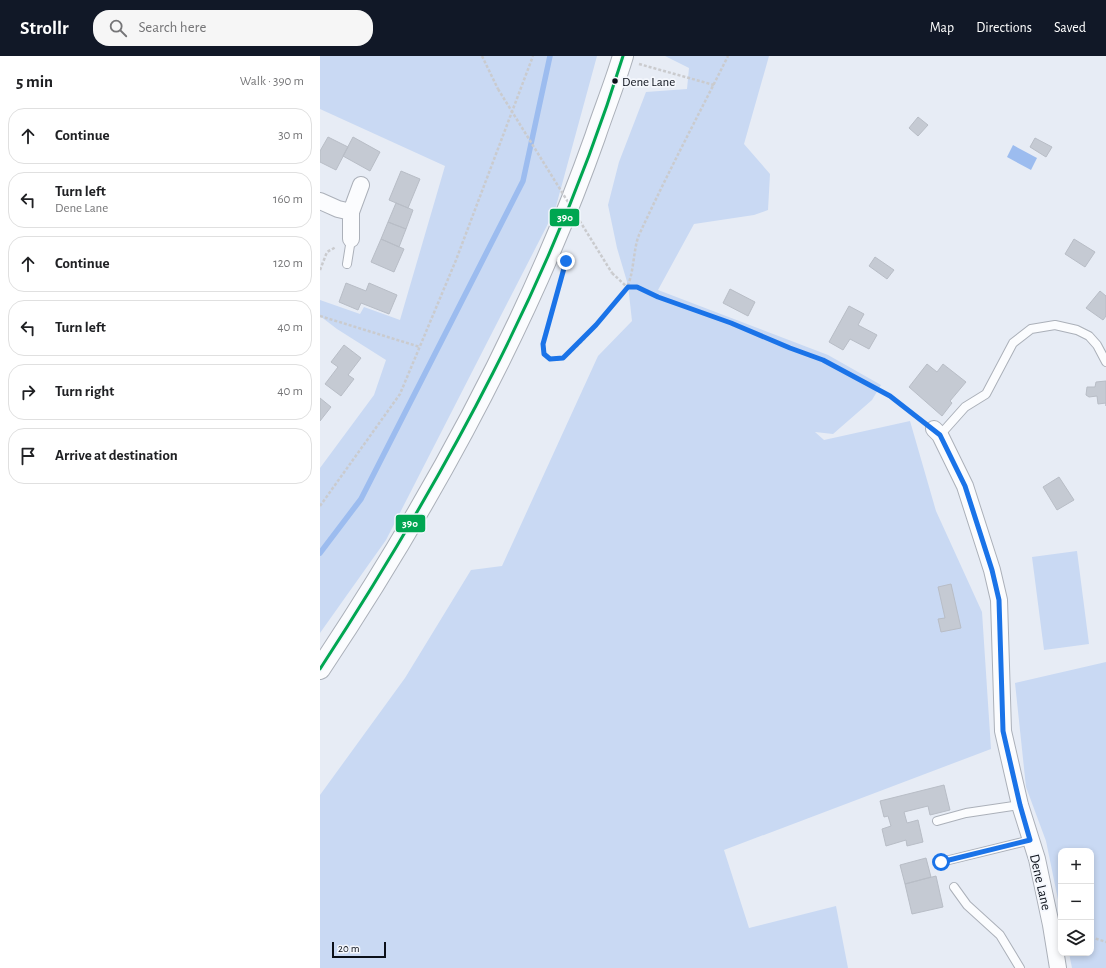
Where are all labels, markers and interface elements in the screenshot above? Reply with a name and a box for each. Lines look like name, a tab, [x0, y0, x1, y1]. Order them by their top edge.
search box	[93, 10, 373, 46]
icon: search	[107, 17, 129, 39]
text: Strollr	[20, 19, 69, 38]
text: Search here	[139, 20, 206, 35]
text: Map	[930, 21, 954, 35]
text: Directions	[976, 21, 1032, 35]
text: Saved	[1054, 21, 1086, 35]
text: 5 min	[16, 73, 53, 90]
text: Walk · 390 m	[240, 75, 304, 88]
marker: Dene Lane	[610, 76, 620, 86]
place label: Dene Lane	[622, 76, 675, 89]
icon: ahead	[17, 125, 39, 147]
text: Continue	[55, 128, 110, 143]
text: 30 m	[278, 129, 303, 142]
text: Turn left	[55, 184, 106, 199]
icon: left	[17, 189, 39, 211]
text: 160 m	[273, 193, 303, 206]
text: Dene Lane	[55, 202, 108, 215]
line badge: 390	[549, 208, 580, 227]
text: 390	[557, 212, 573, 223]
route end	[557, 252, 575, 270]
icon: ahead	[17, 253, 39, 275]
text: Continue	[55, 256, 110, 271]
text: 120 m	[273, 257, 303, 270]
icon: left	[17, 317, 39, 339]
text: Turn left	[55, 320, 106, 335]
text: 40 m	[277, 321, 303, 334]
icon: right	[17, 381, 39, 403]
text: Turn right	[55, 384, 114, 399]
text: 40 m	[277, 385, 303, 398]
icon: arrive	[17, 445, 39, 467]
text: Arrive at destination	[55, 448, 178, 463]
line badge: 390	[395, 514, 426, 533]
text: 390	[402, 518, 418, 529]
map controls	[1058, 848, 1094, 956]
button: +	[1058, 848, 1094, 884]
route start	[932, 853, 950, 871]
street label: Dene Lane	[1027, 853, 1053, 912]
button: −	[1058, 884, 1094, 920]
button: layers	[1058, 920, 1094, 956]
scale bar	[332, 940, 386, 959]
text: 20 m	[338, 943, 359, 954]

